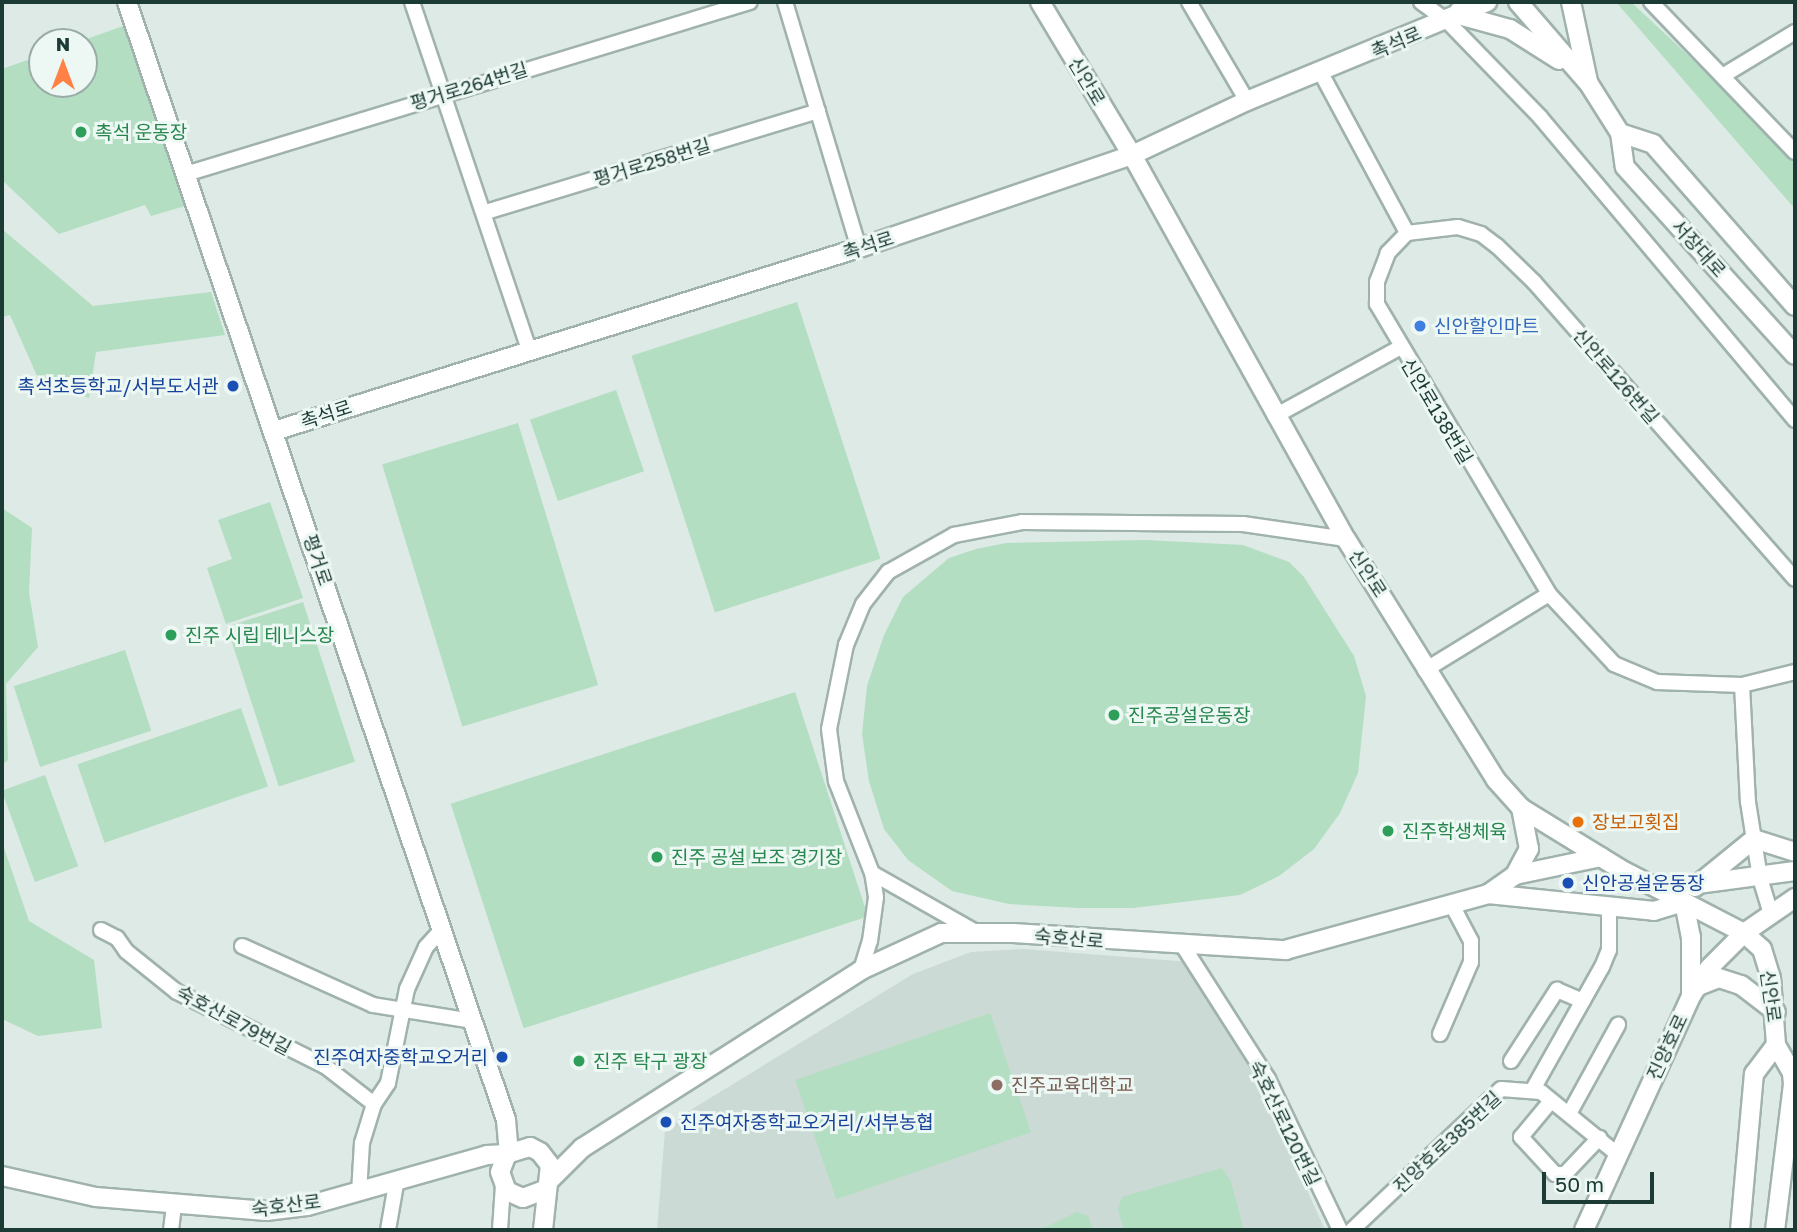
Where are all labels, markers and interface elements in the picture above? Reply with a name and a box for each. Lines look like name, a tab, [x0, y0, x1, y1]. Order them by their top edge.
street label: 촉석로	[1367, 21, 1425, 63]
north arrow	[28, 28, 98, 98]
text: N	[56, 32, 70, 55]
street label: 신안로	[1064, 53, 1110, 109]
street label: 평거로264번길	[408, 57, 530, 115]
place label: 촉석 운동장	[95, 121, 187, 143]
marker: 촉석 운동장	[73, 124, 89, 140]
street label: 평거로258번길	[591, 133, 713, 191]
street label: 서장대로	[1667, 214, 1731, 282]
street label: 촉석로	[840, 226, 896, 264]
place label: 신안할인마트	[1434, 315, 1539, 337]
marker: 신안할인마트	[1412, 318, 1428, 334]
street label: 신안로126번길	[1568, 324, 1664, 428]
street label: 신안로138번길	[1397, 354, 1477, 468]
place label: 촉석초등학교/서부도서관	[18, 375, 219, 397]
marker: 촉석초등학교/서부도서관	[225, 378, 241, 394]
street label: 촉석로	[298, 395, 354, 433]
street label: 평거로	[299, 531, 337, 589]
street label: 신안로	[1344, 545, 1392, 601]
place label: 진주 시립 테니스장	[185, 624, 334, 646]
marker: 진주 시립 테니스장	[163, 627, 179, 643]
place label: 진주공설운동장	[1128, 704, 1250, 726]
marker: 진주공설운동장	[1106, 707, 1122, 723]
place label: 장보고횟집	[1592, 811, 1679, 833]
marker: 장보고횟집	[1570, 814, 1586, 830]
place label: 진주학생체육	[1402, 820, 1507, 842]
marker: 진주학생체육	[1380, 823, 1396, 839]
place label: 진주 공설 보조 경기장	[671, 846, 843, 868]
marker: 진주 공설 보조 경기장	[649, 849, 665, 865]
place label: 신안공설운동장	[1582, 872, 1704, 894]
marker: 신안공설운동장	[1560, 875, 1576, 891]
street label: 숙호산로	[1033, 924, 1105, 952]
street label: 신안로	[1756, 968, 1786, 1024]
street label: 숙호산로79번길	[173, 980, 295, 1060]
street label: 진양호로	[1642, 1010, 1692, 1084]
place label: 진주여자중학교오거리	[313, 1046, 488, 1068]
marker: 진주여자중학교오거리	[494, 1049, 510, 1065]
place label: 진주 탁구 광장	[593, 1050, 707, 1072]
marker: 진주 탁구 광장	[571, 1053, 587, 1069]
street label: 숙호산로120번길	[1245, 1056, 1325, 1190]
place label: 진주교육대학교	[1011, 1074, 1133, 1096]
marker: 진주교육대학교	[989, 1077, 1005, 1093]
street label: 진양호로385번길	[1389, 1086, 1505, 1198]
place label: 진주여자중학교오거리/서부농협	[680, 1111, 934, 1133]
marker: 진주여자중학교오거리/서부농협	[658, 1114, 674, 1130]
scale bar	[1545, 1158, 1657, 1202]
text: 50 m	[1555, 1171, 1604, 1197]
street label: 숙호산로	[250, 1189, 322, 1221]

